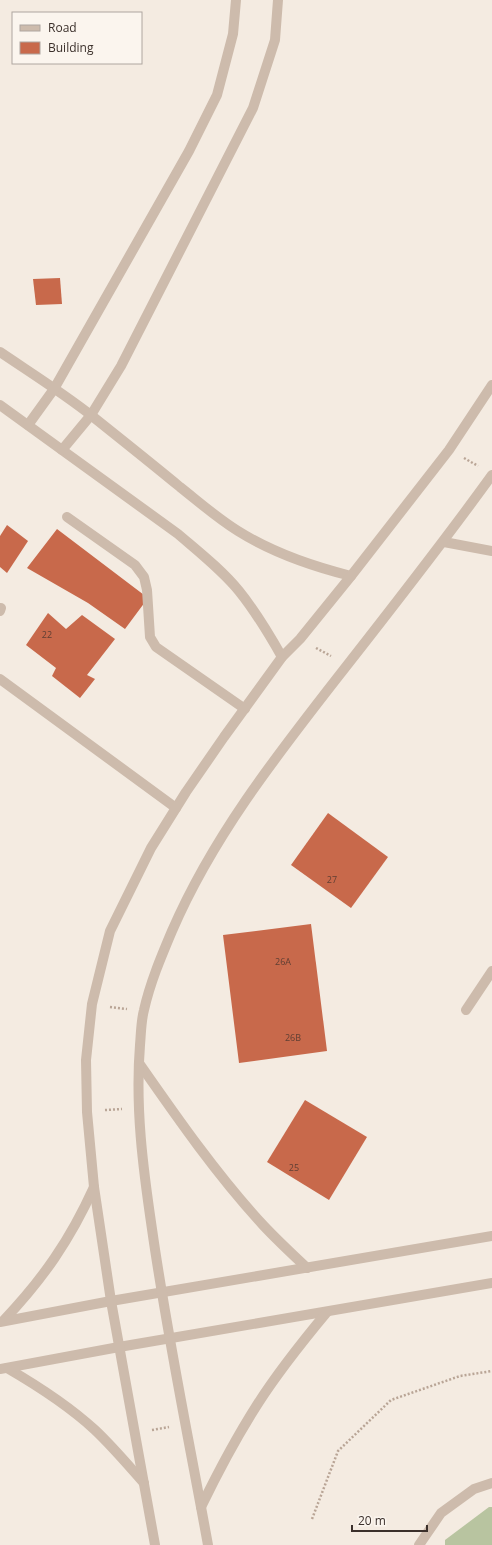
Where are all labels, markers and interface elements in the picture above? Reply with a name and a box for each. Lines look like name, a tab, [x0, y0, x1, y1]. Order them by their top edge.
legend	[12, 12, 142, 64]
text: Road	[48, 19, 77, 36]
text: Building	[48, 39, 94, 56]
house number: 22	[42, 628, 52, 641]
house number: 27	[327, 873, 337, 886]
house number: 26A	[275, 955, 291, 968]
house number: 26B	[285, 1031, 301, 1044]
house number: 25	[289, 1161, 299, 1174]
scale bar	[352, 1507, 427, 1533]
text: 20 m	[358, 1512, 386, 1529]

